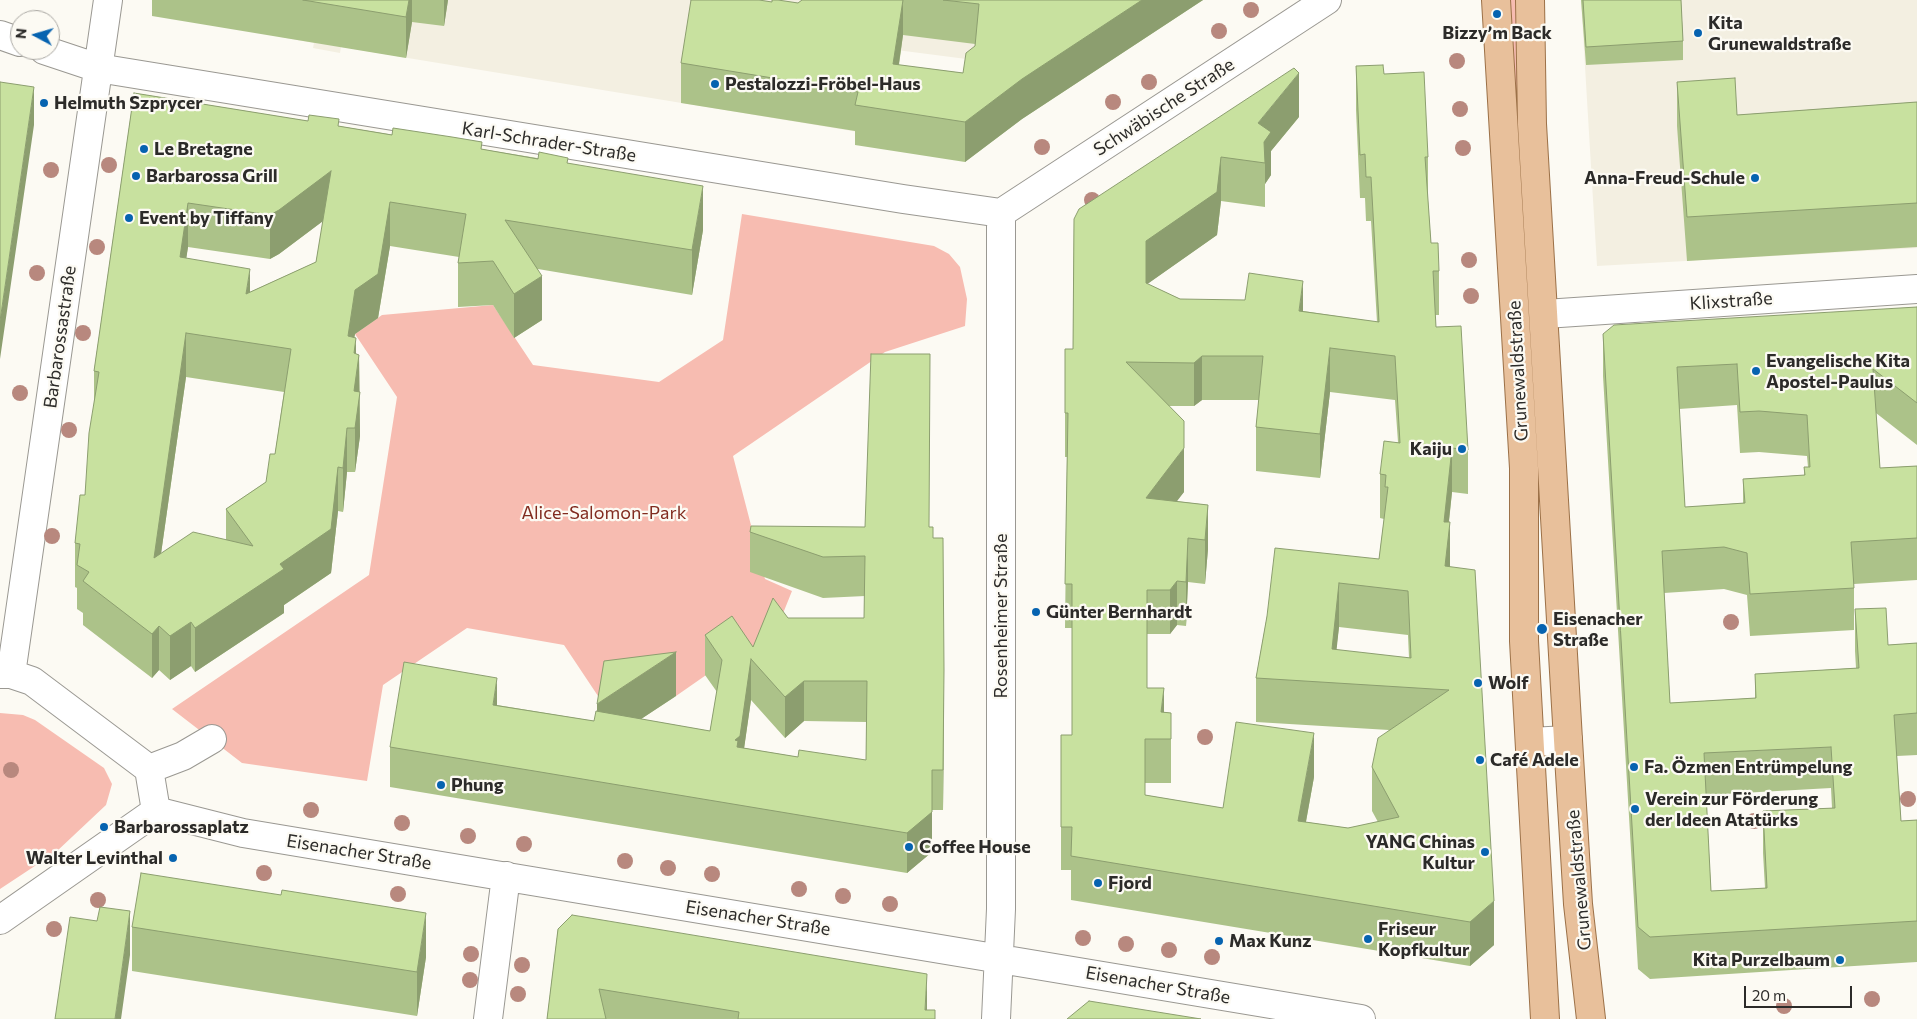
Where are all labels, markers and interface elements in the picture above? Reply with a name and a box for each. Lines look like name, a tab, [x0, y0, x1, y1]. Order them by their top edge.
marker: Bizzy’m Back	[1491, 8, 1503, 20]
north arrow	[10, 10, 60, 60]
place label: Kita Grunewaldstraße	[1708, 12, 1851, 54]
place label: Bizzy’m Back	[1442, 22, 1552, 44]
text: N	[12, 27, 30, 40]
marker: Kita Grunewaldstraße	[1692, 27, 1704, 39]
street label: Schwäbische Straße	[1090, 53, 1238, 161]
place label: Pestalozzi-Fröbel-Haus	[725, 73, 921, 95]
marker: Pestalozzi-Fröbel-Haus	[709, 78, 721, 90]
place label: Helmuth Szprycer	[54, 92, 203, 114]
marker: Helmuth Szprycer	[38, 97, 50, 109]
street label: Karl-Schrader-Straße	[460, 118, 638, 166]
place label: Le Bretagne	[154, 138, 253, 160]
marker: Le Bretagne	[138, 143, 150, 155]
place label: Barbarossa Grill	[146, 165, 278, 187]
place label: Anna-Freud-Schule	[1584, 167, 1745, 189]
marker: Barbarossa Grill	[130, 170, 142, 182]
marker: Anna-Freud-Schule	[1749, 172, 1761, 184]
place label: Event by Tiffany	[139, 207, 274, 229]
marker: Event by Tiffany	[123, 212, 135, 224]
street label: Barbarossastraße	[39, 264, 81, 410]
street label: Klixstraße	[1689, 287, 1773, 315]
street label: Grunewaldstraße	[1504, 300, 1532, 442]
place label: Evangelische Kita Apostel-Paulus	[1766, 350, 1910, 392]
marker: Evangelische Kita Apostel-Paulus	[1750, 365, 1762, 377]
place label: Kaiju	[1410, 438, 1452, 460]
marker: Kaiju	[1456, 443, 1468, 455]
park label: Alice-Salomon-Park	[522, 502, 686, 524]
street label: Rosenheimer Straße	[990, 534, 1012, 698]
place label: Günter Bernhardt	[1046, 601, 1192, 623]
marker: Günter Bernhardt	[1030, 606, 1042, 618]
place label: Eisenacher Straße	[1553, 608, 1643, 650]
marker: Eisenacher Straße	[1535, 622, 1549, 636]
place label: Wolf	[1488, 672, 1529, 694]
marker: Wolf	[1472, 677, 1484, 689]
place label: Café Adele	[1490, 749, 1579, 771]
marker: Café Adele	[1474, 754, 1486, 766]
place label: Fa. Özmen Entrümpelung	[1644, 756, 1852, 778]
marker: Fa. Özmen Entrümpelung	[1628, 761, 1640, 773]
place label: Phung	[451, 774, 504, 796]
marker: Phung	[435, 779, 447, 791]
place label: Verein zur Förderung der Ideen Atatürks	[1645, 788, 1818, 831]
marker: Verein zur Förderung der Ideen Atatürks	[1629, 803, 1641, 815]
street label: Grunewaldstraße	[1562, 809, 1596, 951]
place label: Barbarossaplatz	[114, 816, 249, 838]
marker: Barbarossaplatz	[98, 821, 110, 833]
street label: Eisenacher Straße	[285, 830, 433, 874]
place label: YANG Chinas Kultur	[1366, 831, 1475, 874]
place label: Coffee House	[919, 836, 1031, 858]
marker: Coffee House	[903, 841, 915, 853]
marker: YANG Chinas Kultur	[1479, 846, 1491, 858]
place label: Walter Levinthal	[26, 847, 163, 869]
marker: Walter Levinthal	[167, 852, 179, 864]
place label: Fjord	[1108, 872, 1152, 894]
marker: Fjord	[1092, 877, 1104, 889]
street label: Eisenacher Straße	[684, 896, 832, 940]
place label: Friseur Kopfkultur	[1378, 918, 1469, 961]
place label: Max Kunz	[1229, 930, 1312, 952]
marker: Friseur Kopfkultur	[1362, 933, 1374, 945]
marker: Max Kunz	[1213, 935, 1225, 947]
place label: Kita Purzelbaum	[1693, 949, 1830, 971]
marker: Kita Purzelbaum	[1834, 954, 1846, 966]
street label: Eisenacher Straße	[1084, 962, 1232, 1008]
scale bar	[1747, 976, 1854, 1008]
text: 20 m	[1752, 986, 1786, 1004]

